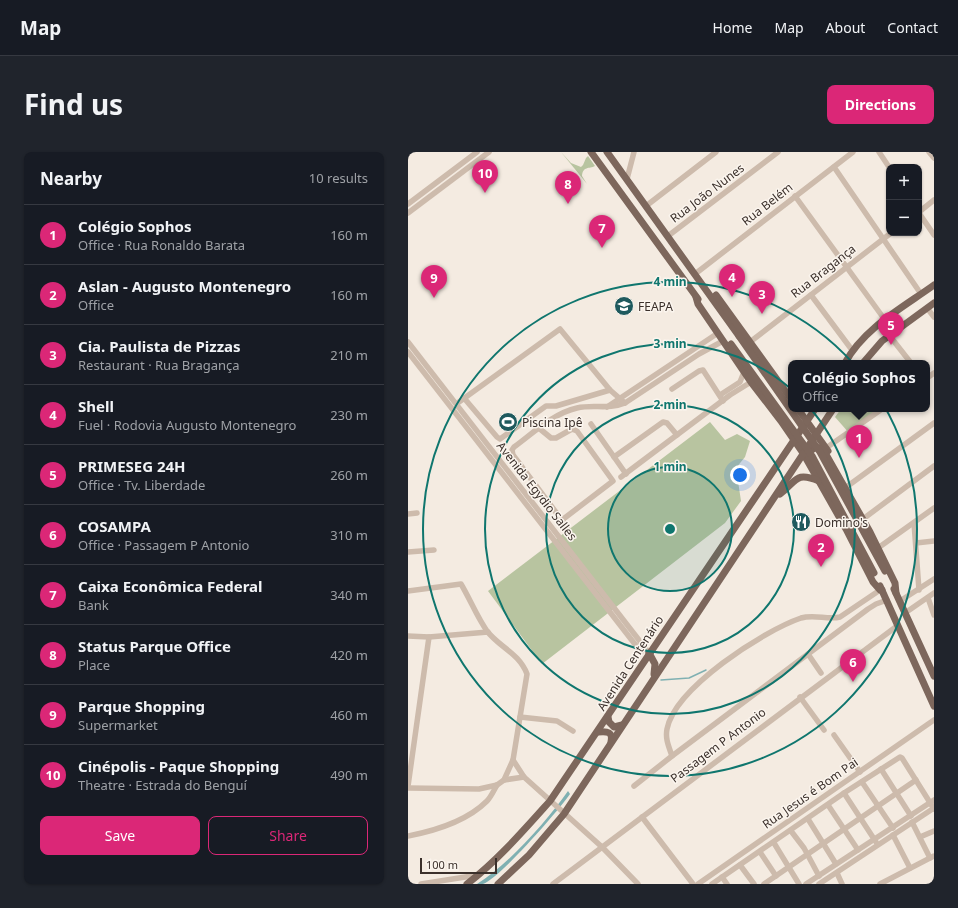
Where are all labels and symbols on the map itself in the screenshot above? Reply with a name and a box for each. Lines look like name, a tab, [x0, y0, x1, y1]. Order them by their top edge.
street label: Rua João Nunes	[666, 159, 748, 227]
pin: 10	[472, 160, 498, 193]
pin: 8	[555, 171, 581, 204]
street label: Rua Belém	[738, 179, 796, 229]
pin: 7	[589, 215, 615, 248]
street label: Rua Bragança	[787, 240, 859, 302]
pin: 4	[719, 264, 745, 297]
pin: 9	[421, 265, 447, 298]
text: 4 min	[653, 273, 687, 290]
pin: 3	[749, 281, 775, 314]
school or university icon: FEAPA	[613, 295, 635, 317]
place label: FEAPA	[638, 298, 673, 315]
pin: 5	[878, 312, 904, 345]
text: 3 min	[653, 335, 687, 352]
text: 2 min	[653, 396, 687, 413]
sports icon: Piscina Ipê	[497, 411, 519, 433]
place label: Piscina Ipê	[522, 414, 583, 431]
pin: 1	[846, 425, 872, 458]
street label: Avenida Egydio Salles	[493, 438, 581, 544]
text: 1 min	[653, 458, 687, 475]
your location	[730, 465, 750, 485]
restaurant icon: Domino's	[790, 511, 812, 533]
place label: Domino's	[815, 514, 868, 531]
centre of rings	[663, 522, 677, 536]
pin: 2	[808, 534, 834, 567]
street label: Avenida Centenário	[593, 612, 667, 714]
pin: 6	[840, 649, 866, 682]
street label: Passagem P Antonio	[667, 703, 769, 787]
street label: Rua Jesus é Bom Pai	[759, 754, 861, 832]
scale bar	[420, 856, 497, 875]

